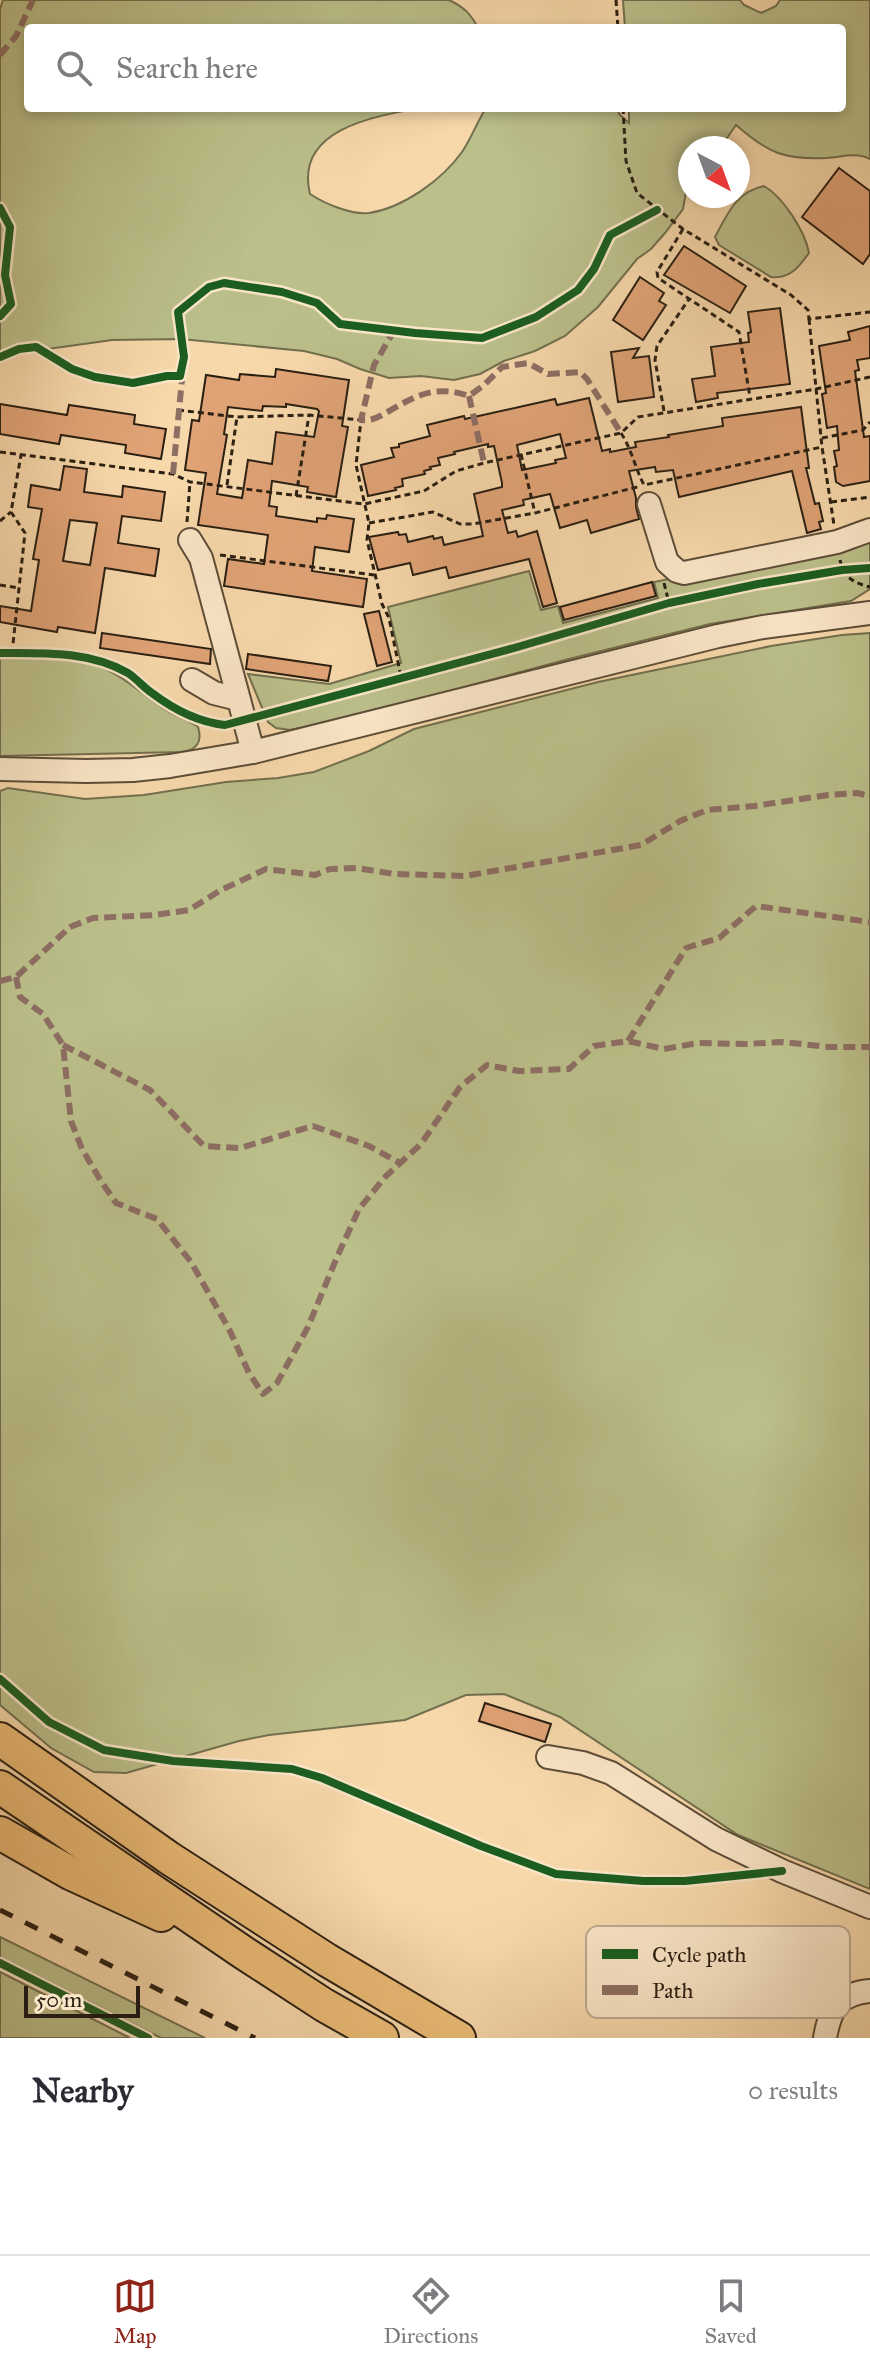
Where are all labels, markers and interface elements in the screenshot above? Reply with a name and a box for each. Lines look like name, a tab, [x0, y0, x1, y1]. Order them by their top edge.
search box	[24, 24, 846, 112]
icon: search	[52, 46, 96, 90]
text: Search here	[116, 50, 258, 86]
north arrow	[678, 136, 750, 208]
legend	[586, 1926, 850, 2018]
text: Cycle path	[652, 1941, 747, 1968]
text: Path	[652, 1977, 694, 2004]
scale bar	[24, 1982, 140, 2018]
text: 50 m	[36, 1986, 82, 2013]
text: Nearby	[32, 2070, 134, 2111]
text: 0 results	[748, 2074, 838, 2106]
tab: Map	[113, 2274, 157, 2349]
tab: Directions	[383, 2274, 478, 2349]
tab: Saved	[705, 2274, 757, 2349]

